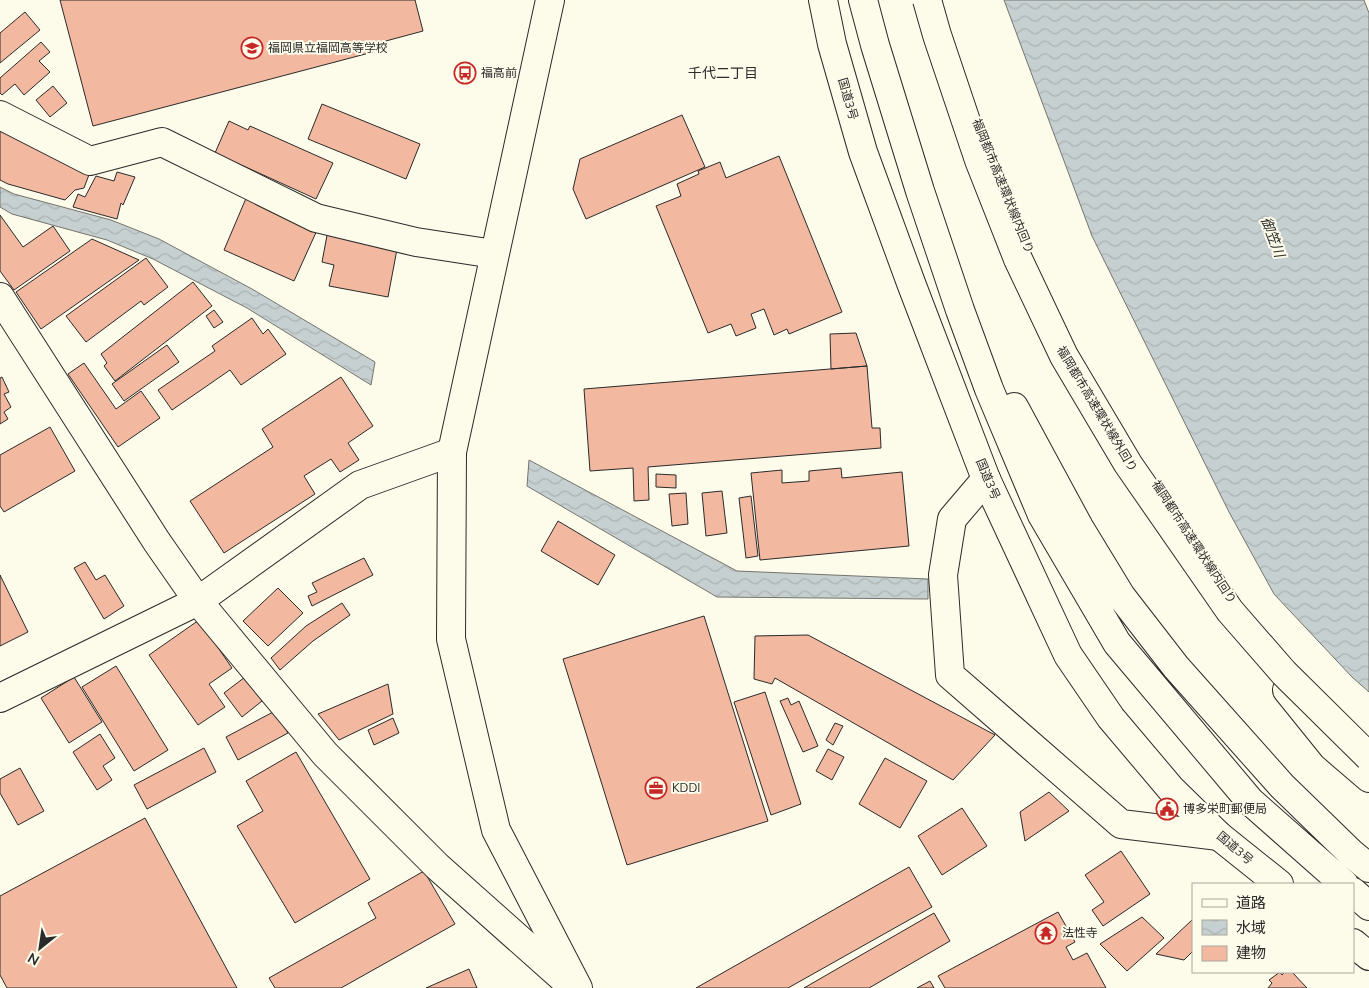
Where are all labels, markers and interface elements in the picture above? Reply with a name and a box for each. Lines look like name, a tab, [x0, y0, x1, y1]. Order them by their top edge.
school or university icon: 福岡県立福岡高等学校	[240, 36, 264, 60]
place label: 福岡県立福岡高等学校	[268, 40, 388, 56]
bus stop icon: 福高前	[453, 61, 477, 85]
district label: 千代二丁目	[688, 64, 758, 83]
place label: 福高前	[481, 65, 517, 81]
street label: 国道3号	[834, 76, 862, 122]
street label: 福岡都市高速環状線内回り	[969, 116, 1037, 256]
water label: 御笠川	[1256, 214, 1290, 262]
street label: 福岡都市高速環状線外回り	[1053, 343, 1141, 475]
street label: 国道3号	[972, 456, 1004, 502]
street label: 福岡都市高速環状線内回り	[1148, 477, 1240, 607]
office icon: KDDI	[644, 776, 668, 800]
place label: KDDI	[672, 780, 700, 796]
public building icon: 博多栄町郵便局	[1155, 797, 1179, 821]
place label: 博多栄町郵便局	[1183, 801, 1267, 817]
street label: 国道3号	[1213, 828, 1257, 868]
legend	[1192, 883, 1354, 973]
text: 道路	[1236, 893, 1266, 913]
text: 水域	[1236, 918, 1266, 938]
temple icon: 法性寺	[1034, 921, 1058, 945]
north arrow	[15, 923, 65, 973]
place label: 法性寺	[1062, 925, 1098, 941]
text: 建物	[1236, 943, 1266, 963]
text: N	[24, 948, 43, 970]

